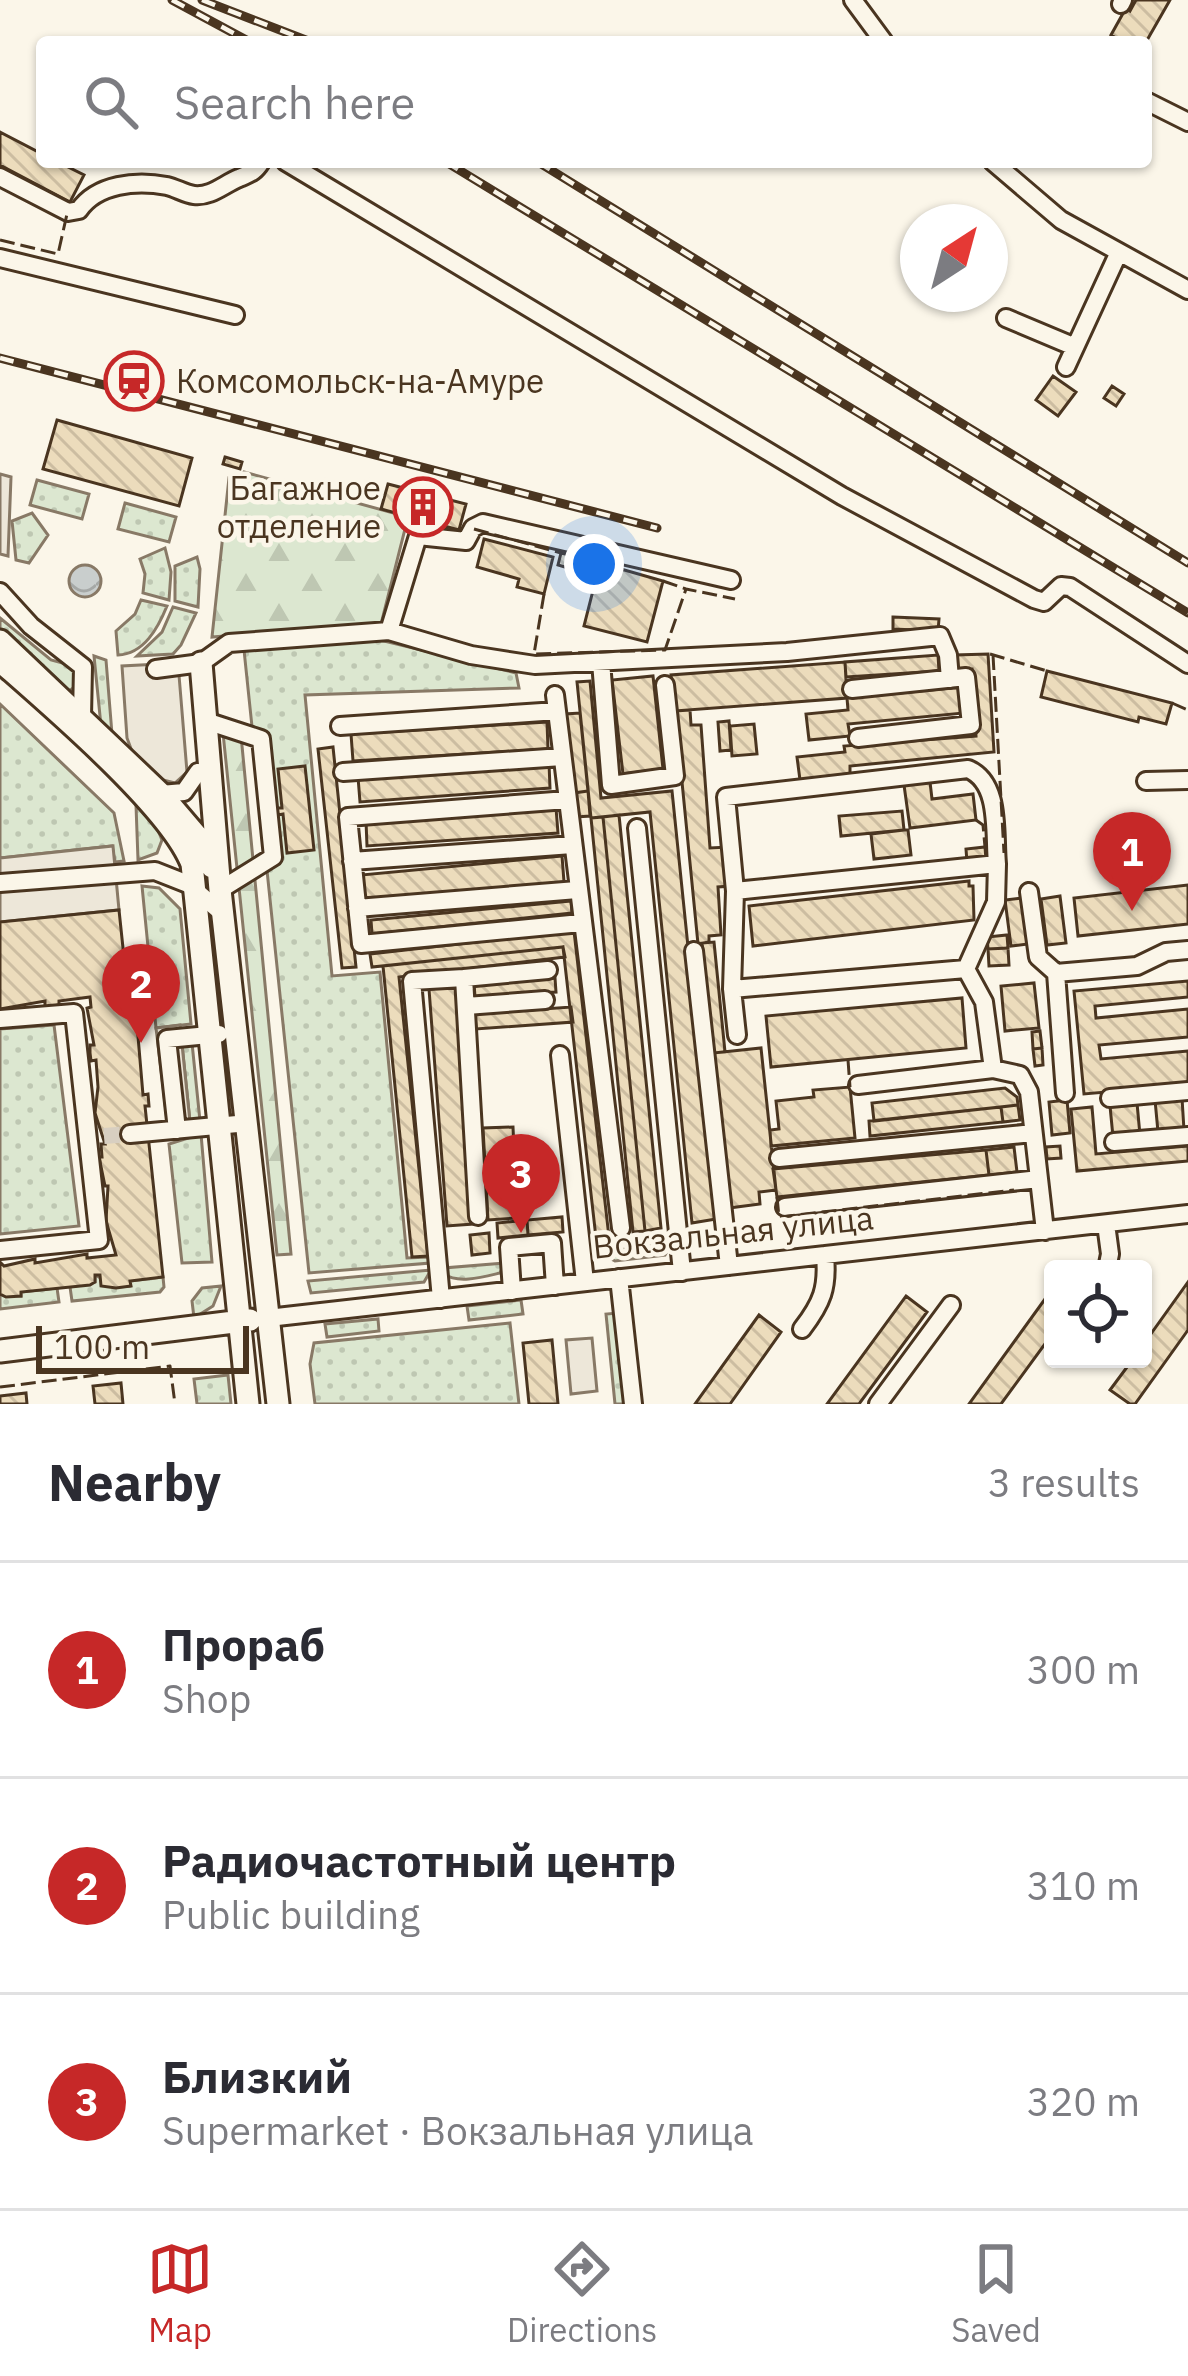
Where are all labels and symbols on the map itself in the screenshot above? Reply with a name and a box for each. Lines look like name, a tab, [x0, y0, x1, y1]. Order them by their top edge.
north arrow	[900, 204, 1008, 312]
station icon: Комсомольск-на-Амуре	[103, 350, 165, 412]
place label: Комсомольск-на-Амуре	[176, 359, 544, 402]
place label: Багажное отделение	[217, 466, 381, 547]
building icon: Багажное отделение	[392, 476, 454, 538]
your location	[564, 534, 624, 594]
pin: 1	[1093, 812, 1171, 911]
pin: 2	[102, 944, 180, 1043]
pin: 3	[482, 1134, 560, 1233]
street label: Вокзальная улица	[591, 1195, 875, 1268]
scale bar	[36, 1320, 249, 1373]

